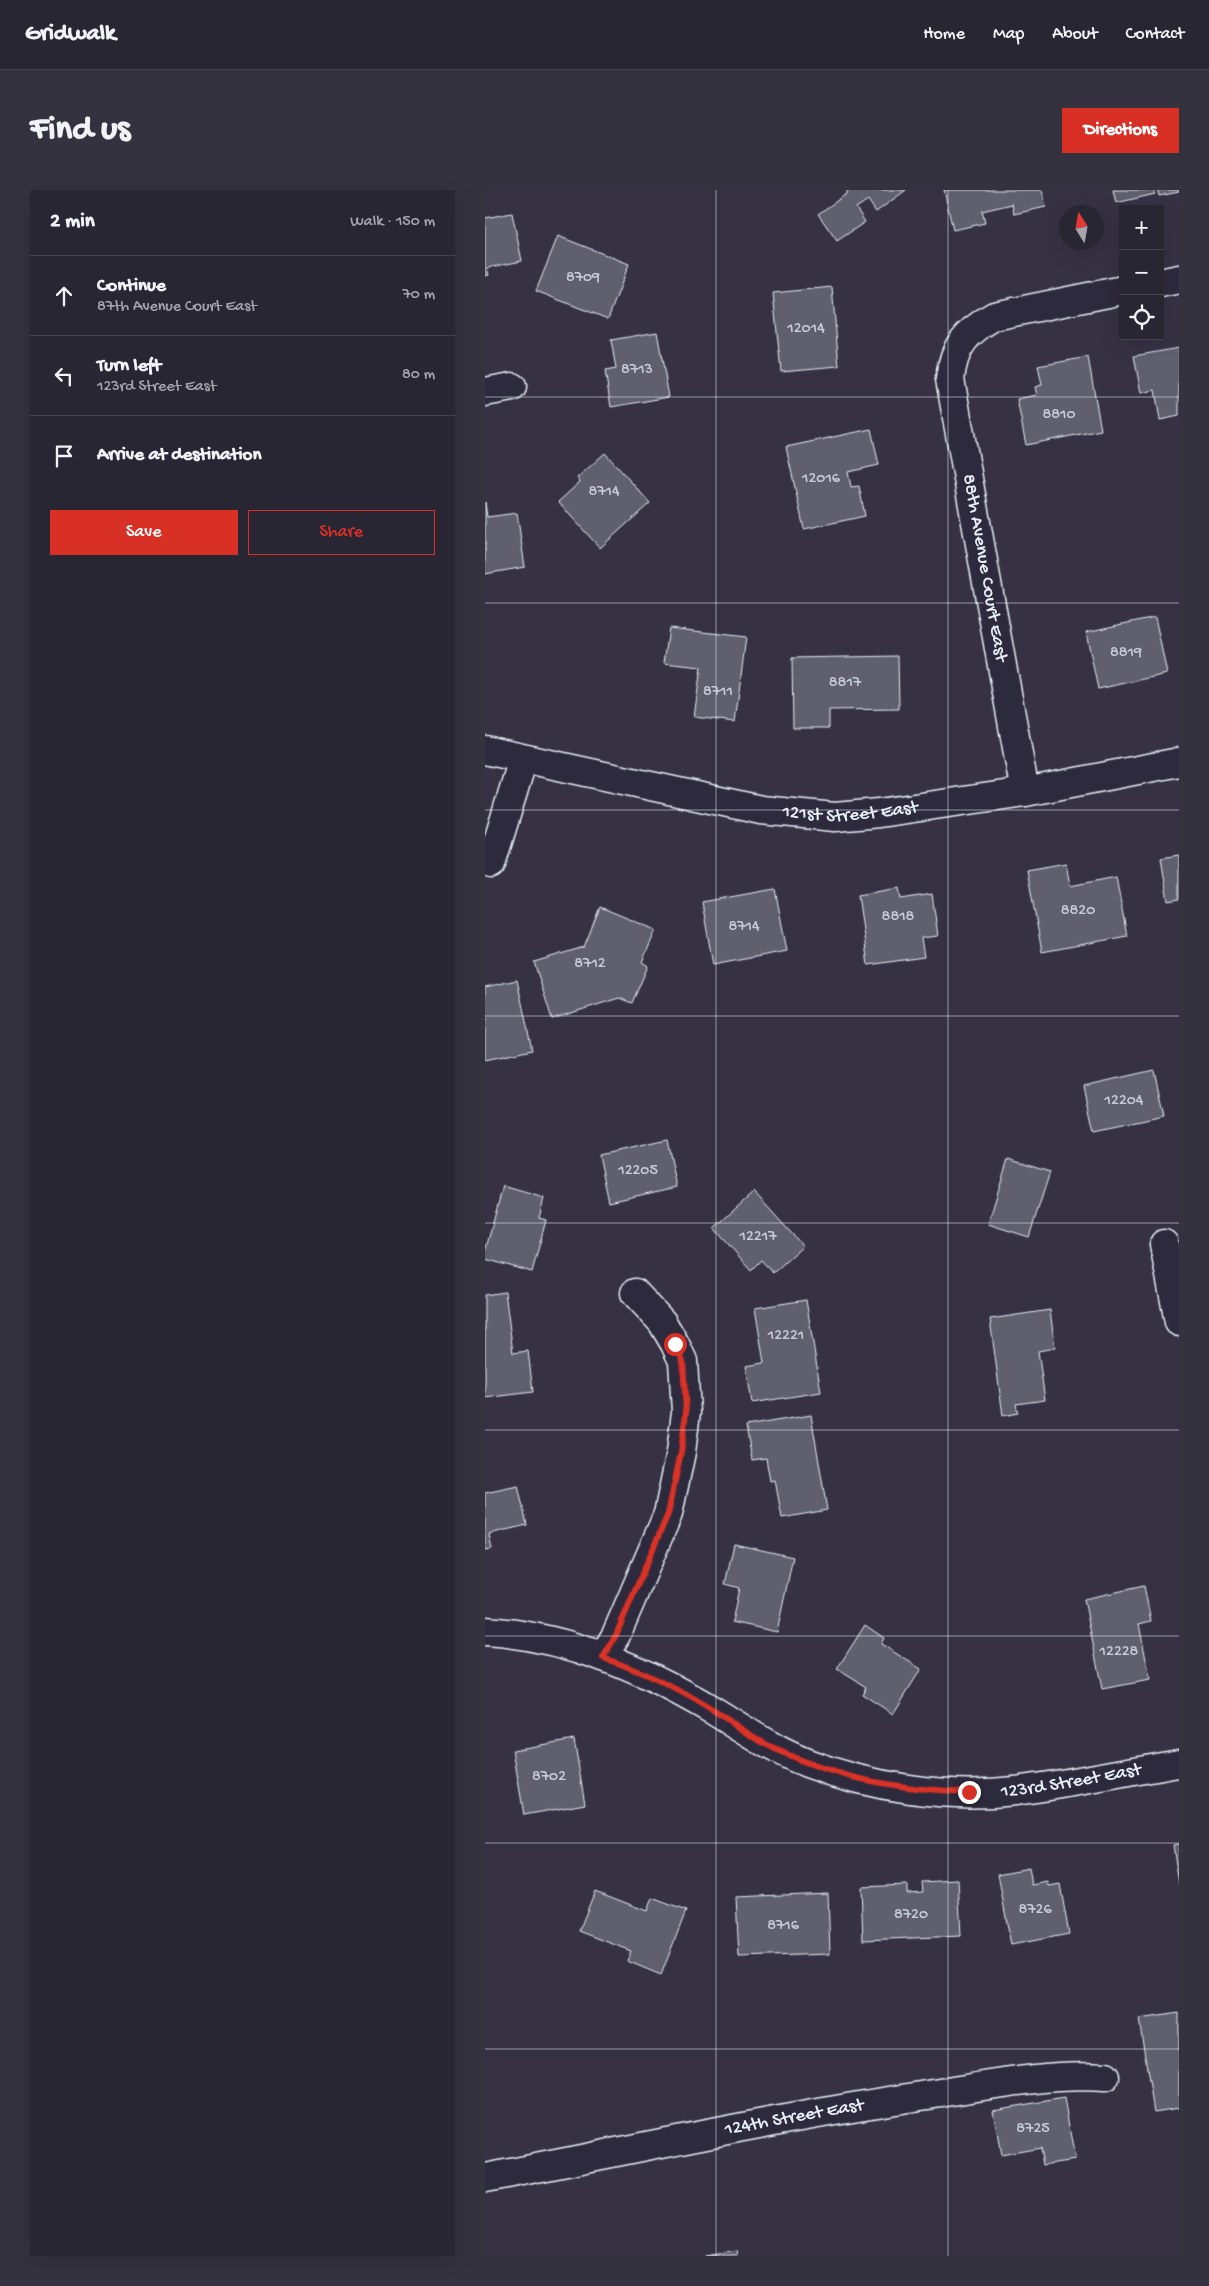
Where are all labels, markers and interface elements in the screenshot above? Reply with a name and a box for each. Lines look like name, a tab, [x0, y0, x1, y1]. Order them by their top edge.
text: Gridwalk	[25, 20, 116, 49]
text: Home	[923, 24, 965, 45]
text: Map	[993, 24, 1024, 45]
text: About	[1052, 24, 1098, 45]
text: Contact	[1126, 24, 1184, 45]
button: Directions	[1062, 108, 1179, 153]
text: Find us	[30, 110, 130, 151]
north arrow	[1059, 205, 1104, 250]
map controls	[1119, 205, 1164, 340]
button: +	[1119, 205, 1164, 250]
text: 2 min	[50, 210, 95, 235]
text: Walk · 150 m	[350, 213, 435, 232]
button: −	[1119, 250, 1164, 295]
house number: 8709	[566, 269, 600, 288]
text: Continue	[97, 275, 166, 298]
icon: ahead	[50, 282, 78, 310]
text: 70 m	[402, 286, 435, 305]
button: locate	[1119, 295, 1164, 340]
text: 87th Avenue Court East	[97, 298, 257, 317]
house number: 12014	[786, 320, 825, 339]
text: Turn left	[97, 355, 161, 378]
house number: 8713	[621, 361, 653, 380]
icon: left	[50, 362, 78, 390]
text: 80 m	[402, 366, 435, 385]
text: 123rd Street East	[97, 378, 216, 397]
house number: 8810	[1042, 406, 1076, 425]
icon: arrive	[50, 442, 78, 470]
text: Arrive at destination	[97, 444, 261, 467]
house number: 12016	[801, 470, 841, 489]
street label: 88th Avenue Court East	[956, 472, 1012, 666]
house number: 8714	[588, 483, 620, 502]
button: Save	[50, 510, 238, 555]
button: Share	[248, 510, 435, 555]
house number: 8819	[1110, 644, 1142, 663]
house number: 8817	[829, 674, 862, 693]
house number: 8711	[703, 683, 733, 702]
street label: 121st Street East	[780, 796, 922, 829]
house number: 8820	[1061, 902, 1095, 921]
house number: 8818	[882, 908, 915, 927]
house number: 8714	[728, 918, 760, 937]
house number: 8712	[574, 955, 606, 974]
house number: 12204	[1104, 1092, 1144, 1111]
house number: 12205	[617, 1162, 658, 1181]
house number: 12217	[739, 1228, 777, 1247]
house number: 12221	[767, 1327, 804, 1346]
route start	[664, 1333, 687, 1356]
house number: 12228	[1099, 1643, 1139, 1662]
street label: 123rd Street East	[999, 1758, 1145, 1804]
house number: 8702	[532, 1768, 566, 1787]
route end	[958, 1781, 981, 1804]
house number: 8726	[1018, 1901, 1052, 1920]
house number: 8720	[894, 1906, 928, 1925]
house number: 8716	[767, 1917, 800, 1936]
street label: 124th Street East	[722, 2093, 868, 2142]
house number: 8725	[1016, 2120, 1050, 2139]

